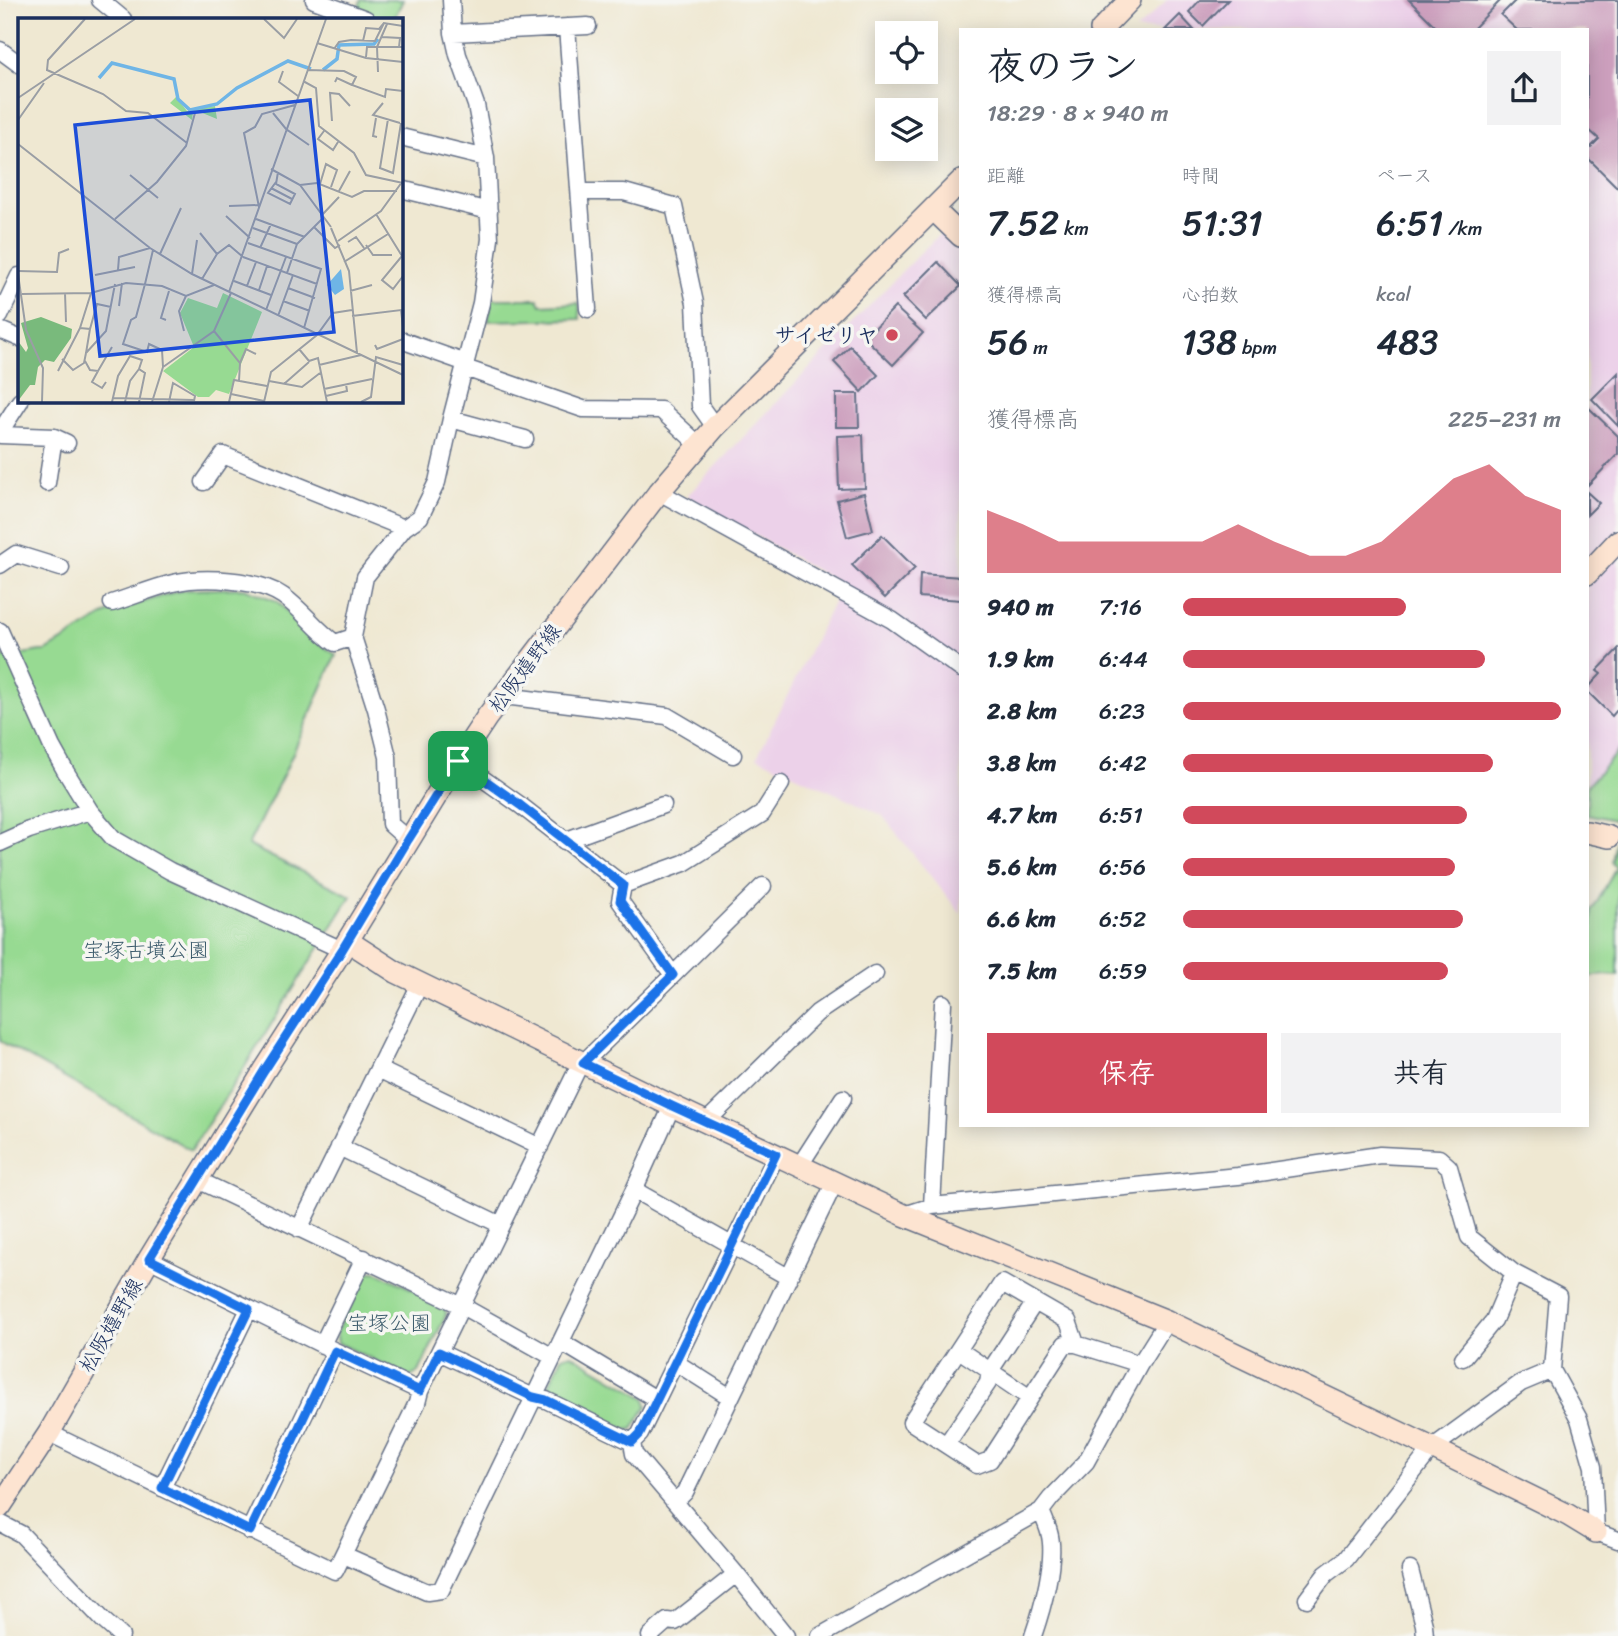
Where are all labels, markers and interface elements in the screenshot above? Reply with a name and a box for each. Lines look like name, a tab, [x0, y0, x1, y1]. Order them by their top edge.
inset map	[18, 18, 402, 402]
map controls	[875, 21, 938, 161]
button: locate	[875, 21, 938, 84]
text: 夜のラン	[987, 33, 1139, 100]
button: share	[1487, 51, 1561, 125]
text: 18:29 · 8 × 940 m	[987, 93, 1169, 134]
button: layers	[875, 98, 938, 161]
text: 距離	[987, 159, 1025, 192]
text: 時間	[1182, 159, 1220, 192]
text: ペース	[1376, 159, 1432, 192]
text: 7.52	[987, 192, 1059, 254]
text: 51:31	[1182, 192, 1263, 254]
text: 6:51	[1376, 192, 1443, 254]
text: km	[1059, 212, 1089, 245]
text: /km	[1443, 212, 1482, 245]
text: 獲得標高	[987, 278, 1063, 311]
text: 心拍数	[1182, 278, 1239, 311]
text: kcal	[1376, 278, 1411, 311]
text: 56	[987, 311, 1028, 373]
text: 138	[1182, 311, 1237, 373]
text: 483	[1376, 311, 1439, 373]
place label: サイゼリヤ	[774, 316, 878, 354]
marker: サイゼリヤ	[884, 327, 900, 343]
text: m	[1028, 331, 1048, 364]
text: bpm	[1237, 331, 1277, 364]
text: 獲得標高	[987, 399, 1079, 440]
text: 225–231 m	[1448, 399, 1561, 440]
text: 940 m	[987, 587, 1054, 628]
text: 7:16	[1099, 587, 1142, 628]
street label: 松阪嬉野線	[478, 615, 572, 721]
text: 1.9 km	[987, 639, 1054, 680]
text: 6:44	[1099, 639, 1148, 680]
text: 2.8 km	[987, 691, 1057, 732]
text: 6:23	[1099, 691, 1145, 732]
pin	[428, 731, 488, 791]
icon: arrive	[439, 742, 477, 780]
text: 3.8 km	[987, 743, 1056, 784]
text: 6:42	[1099, 743, 1147, 784]
text: 4.7 km	[987, 795, 1057, 836]
text: 6:51	[1099, 795, 1143, 836]
text: 5.6 km	[987, 847, 1057, 888]
text: 6:56	[1099, 847, 1146, 888]
text: 6.6 km	[987, 899, 1056, 940]
text: 6:52	[1099, 899, 1146, 940]
park label: 宝塚古墳公園	[83, 931, 209, 969]
text: 7.5 km	[987, 951, 1057, 992]
text: 6:59	[1099, 951, 1147, 992]
button: 保存	[987, 1033, 1267, 1113]
button: 共有	[1281, 1033, 1561, 1113]
street label: 松阪嬉野線	[68, 1270, 154, 1380]
park label: 宝塚公園	[347, 1304, 431, 1342]

